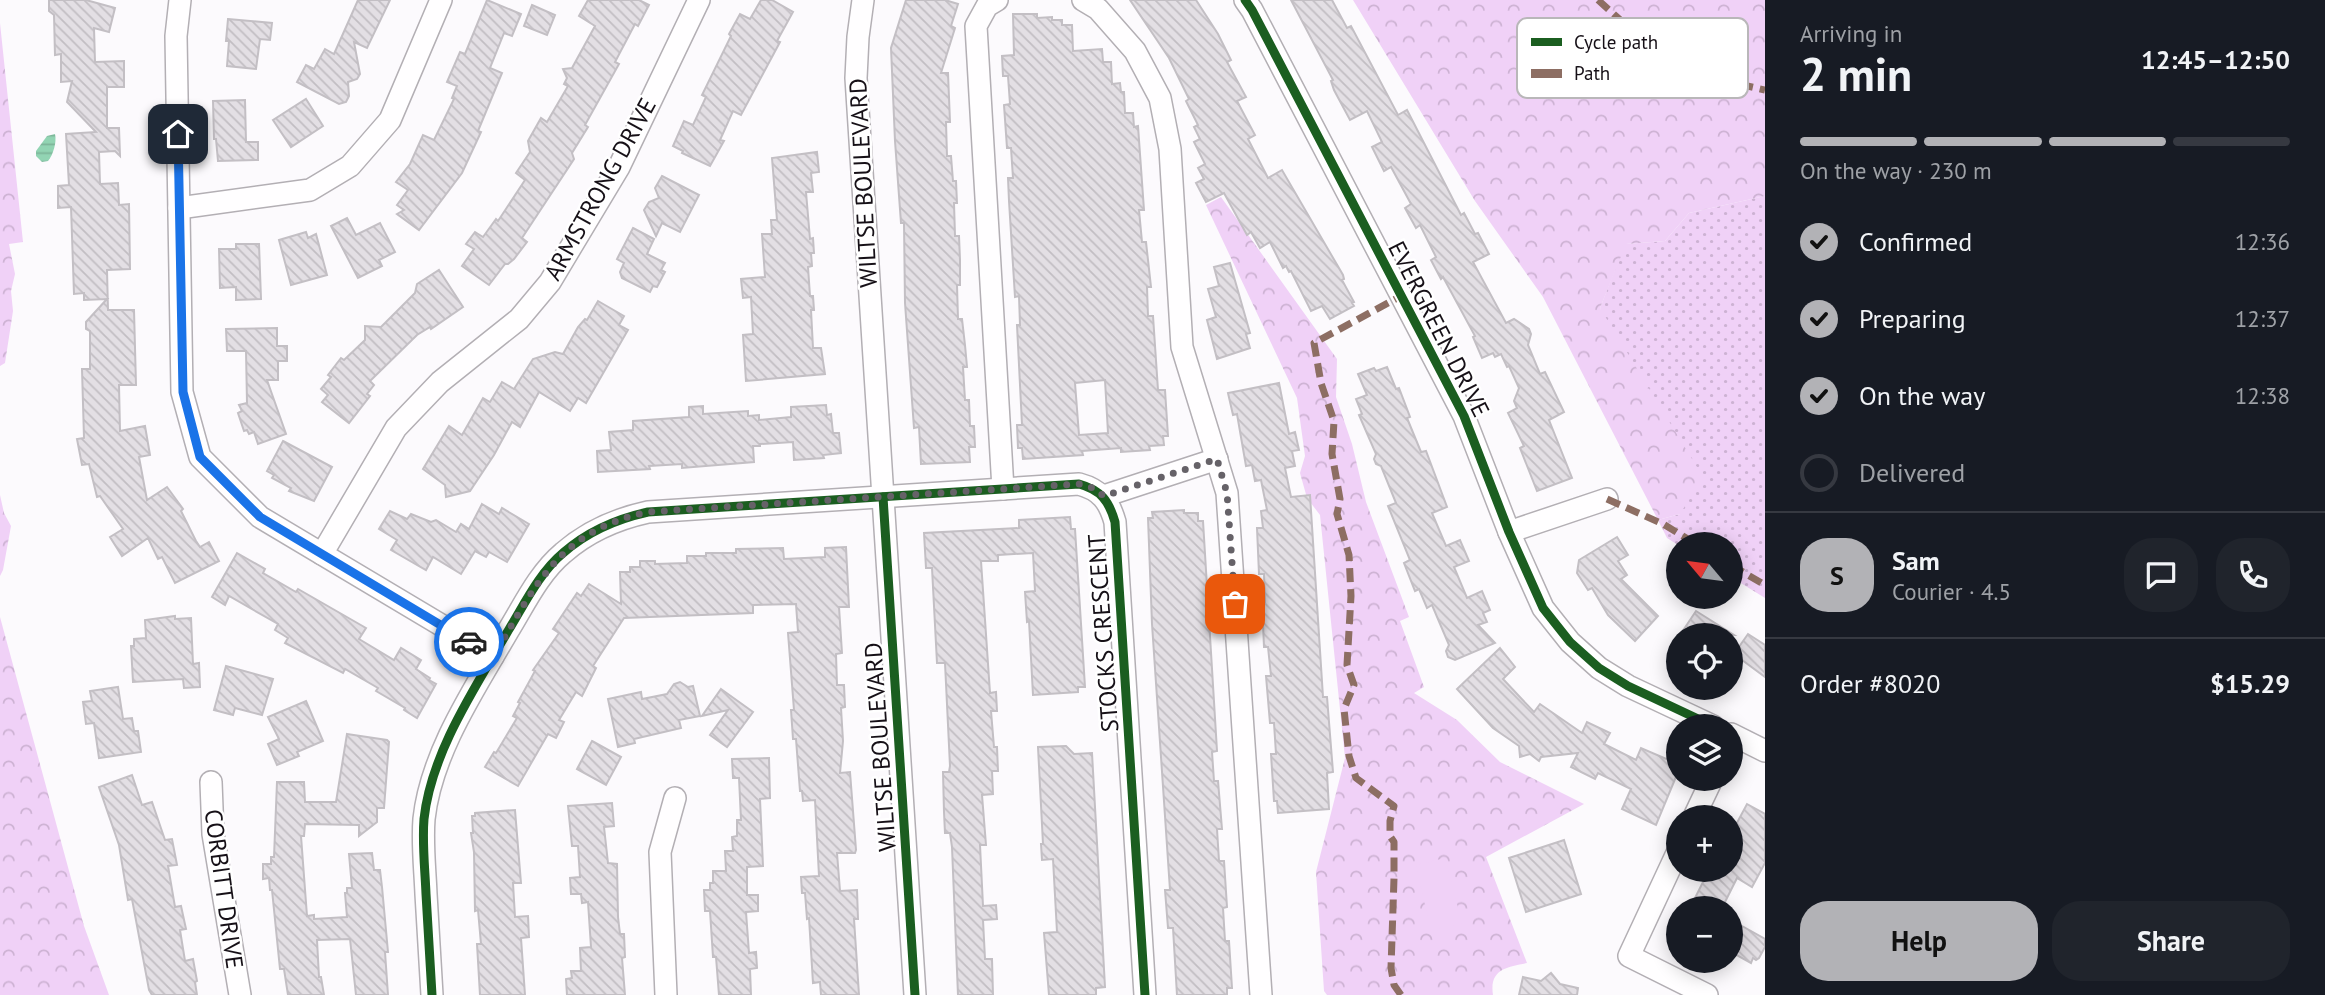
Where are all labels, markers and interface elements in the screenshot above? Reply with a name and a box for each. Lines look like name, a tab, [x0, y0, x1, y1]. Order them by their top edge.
legend	[1517, 18, 1748, 98]
text: Arriving in	[1800, 19, 1902, 48]
text: Cycle path	[1574, 30, 1658, 54]
text: 12:45–12:50	[2141, 43, 2290, 76]
text: 2 min	[1800, 44, 1912, 104]
text: Path	[1574, 61, 1610, 85]
street label: WILTSE BOULEVARD	[842, 78, 884, 288]
street label: ARMSTRONG DRIVE	[537, 92, 663, 286]
pin	[148, 104, 208, 164]
icon: home	[159, 115, 197, 153]
text: On the way · 230 m	[1800, 156, 1992, 185]
icon: check	[1800, 223, 1838, 261]
text: Confirmed	[1859, 225, 1972, 258]
text: 12:36	[2235, 227, 2290, 256]
street label: EVERGREEN DRIVE	[1381, 236, 1497, 422]
icon: check	[1800, 300, 1838, 338]
text: Preparing	[1859, 302, 1966, 335]
text: 12:37	[2235, 304, 2290, 333]
icon: check	[1800, 377, 1838, 415]
text: On the way	[1859, 379, 1985, 412]
text: 12:38	[2235, 381, 2290, 410]
text: Delivered	[1859, 456, 1965, 489]
north arrow	[1666, 532, 1743, 609]
map controls	[1666, 532, 1743, 973]
street label: STOCKS CRESCENT	[1081, 533, 1125, 733]
button: chat	[2124, 538, 2198, 612]
button: phone	[2216, 538, 2290, 612]
text: Sam	[1892, 544, 1940, 577]
text: S	[1830, 559, 1844, 592]
pin	[1205, 574, 1265, 634]
text: Courier · 4.5	[1892, 577, 2011, 606]
icon: bag	[1216, 585, 1254, 623]
courier	[434, 607, 504, 677]
icon: car	[450, 623, 488, 661]
button: locate	[1666, 623, 1743, 700]
street label: WILTSE BOULEVARD	[857, 641, 903, 853]
text: Order #8020	[1800, 667, 1940, 700]
text: $15.29	[2210, 667, 2290, 700]
button: layers	[1666, 714, 1743, 791]
button: +	[1666, 805, 1743, 882]
street label: CORBITT DRIVE	[197, 807, 251, 971]
button: −	[1666, 896, 1743, 973]
button: Help	[1800, 901, 2038, 981]
button: Share	[2052, 901, 2290, 981]

